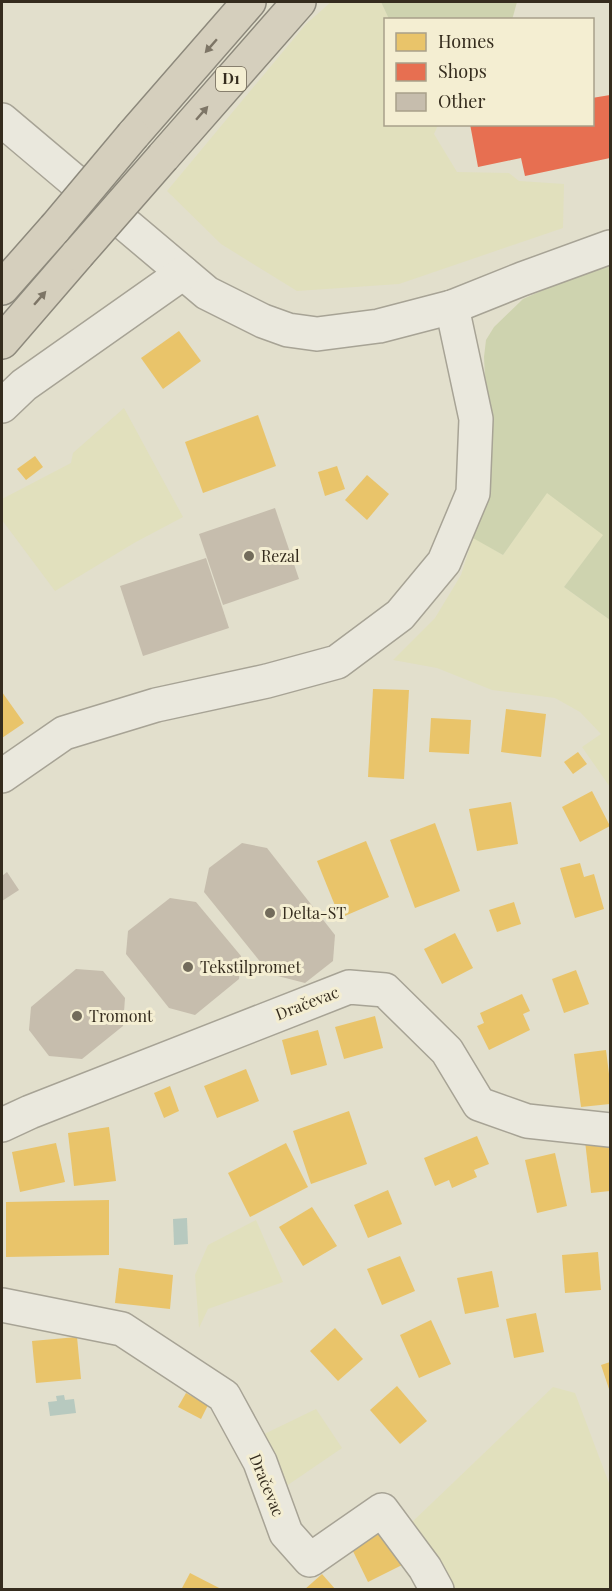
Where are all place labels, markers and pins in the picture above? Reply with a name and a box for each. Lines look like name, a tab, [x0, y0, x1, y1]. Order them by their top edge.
place label: Rezal	[261, 545, 300, 566]
marker: Rezal	[242, 549, 256, 563]
place label: Delta-ST	[282, 902, 346, 923]
marker: Delta-ST	[263, 906, 277, 920]
place label: Tekstilpromet	[200, 956, 301, 977]
marker: Tekstilpromet	[181, 960, 195, 974]
place label: Tromont	[89, 1005, 153, 1026]
marker: Tromont	[70, 1009, 84, 1023]

